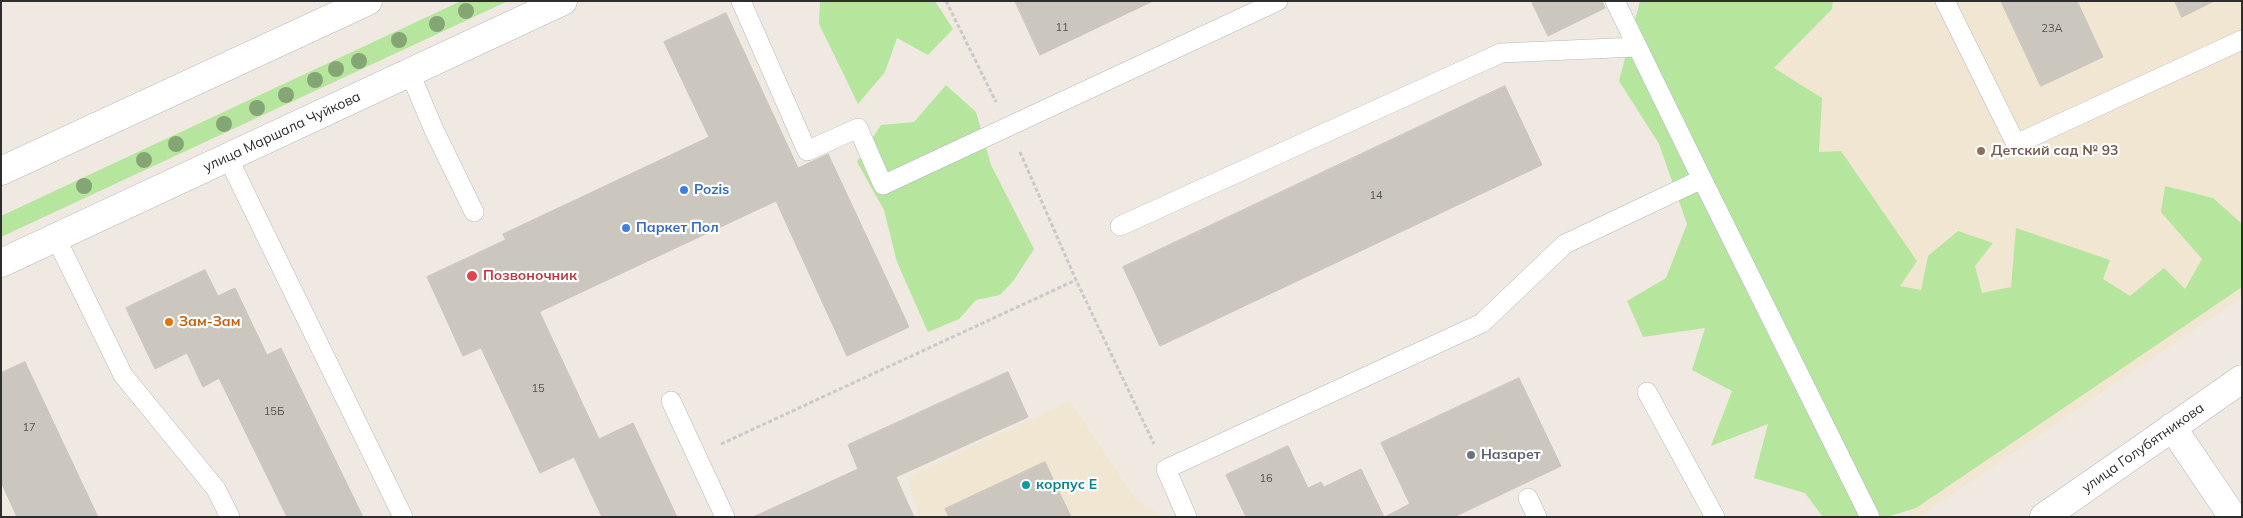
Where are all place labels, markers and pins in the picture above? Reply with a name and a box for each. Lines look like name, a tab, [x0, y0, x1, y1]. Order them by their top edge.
place label: Детский сад № 93	[1991, 143, 2118, 159]
marker: Детский сад № 93	[1975, 145, 1987, 157]
place label: Pozis	[694, 182, 729, 198]
marker: Pozis	[678, 184, 690, 196]
place label: Паркет Пол	[636, 220, 719, 236]
marker: Паркет Пол	[620, 222, 632, 234]
place label: Позвоночник	[483, 268, 577, 284]
marker: Позвоночник	[465, 269, 479, 283]
place label: Зам-Зам	[179, 314, 240, 330]
marker: Зам-Зам	[163, 316, 175, 328]
place label: Назарет	[1481, 447, 1541, 463]
marker: Назарет	[1465, 449, 1477, 461]
place label: корпус Е	[1036, 477, 1097, 493]
marker: корпус Е	[1020, 479, 1032, 491]

